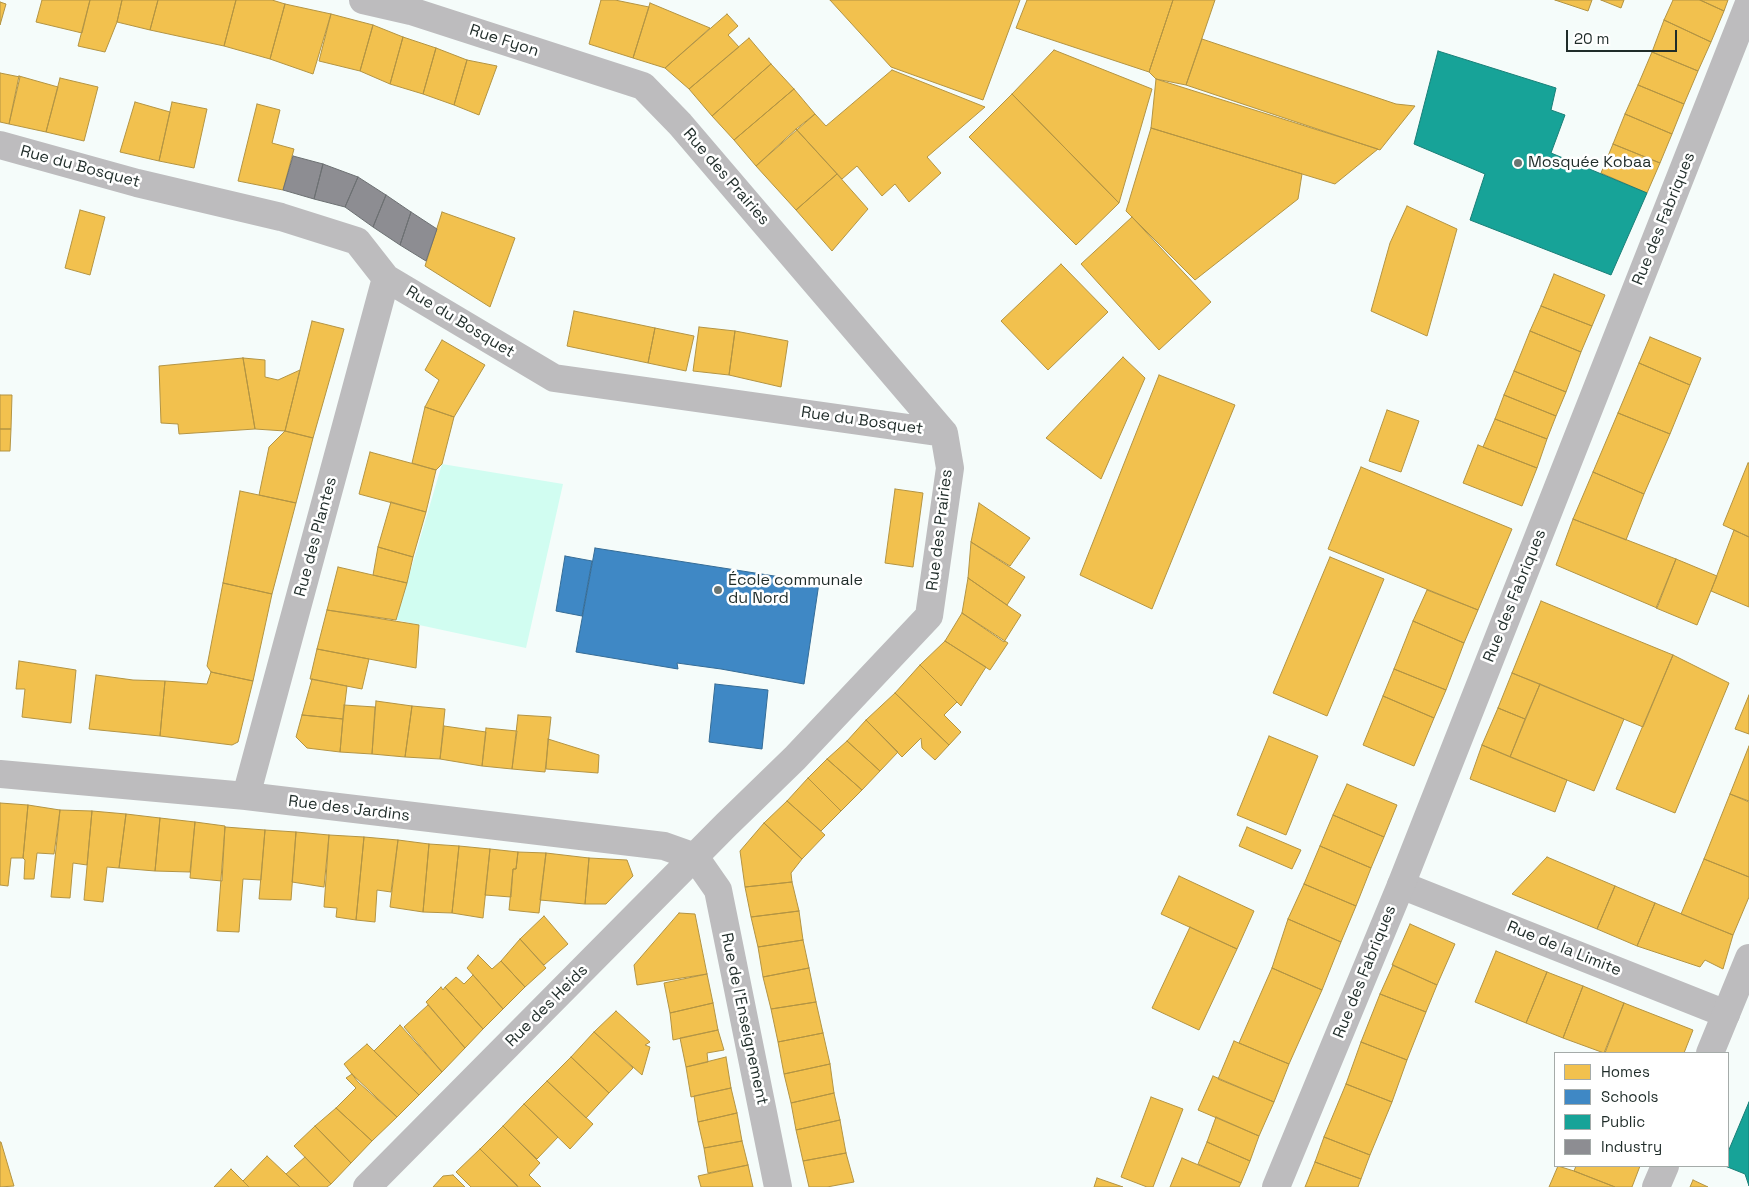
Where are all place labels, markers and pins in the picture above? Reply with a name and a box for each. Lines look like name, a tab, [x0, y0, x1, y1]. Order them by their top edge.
place label: Mosquée Kobaa	[1528, 153, 1651, 173]
marker: Mosquée Kobaa	[1512, 157, 1524, 169]
place label: École communale du Nord	[728, 571, 863, 609]
marker: École communale du Nord	[712, 584, 724, 596]

